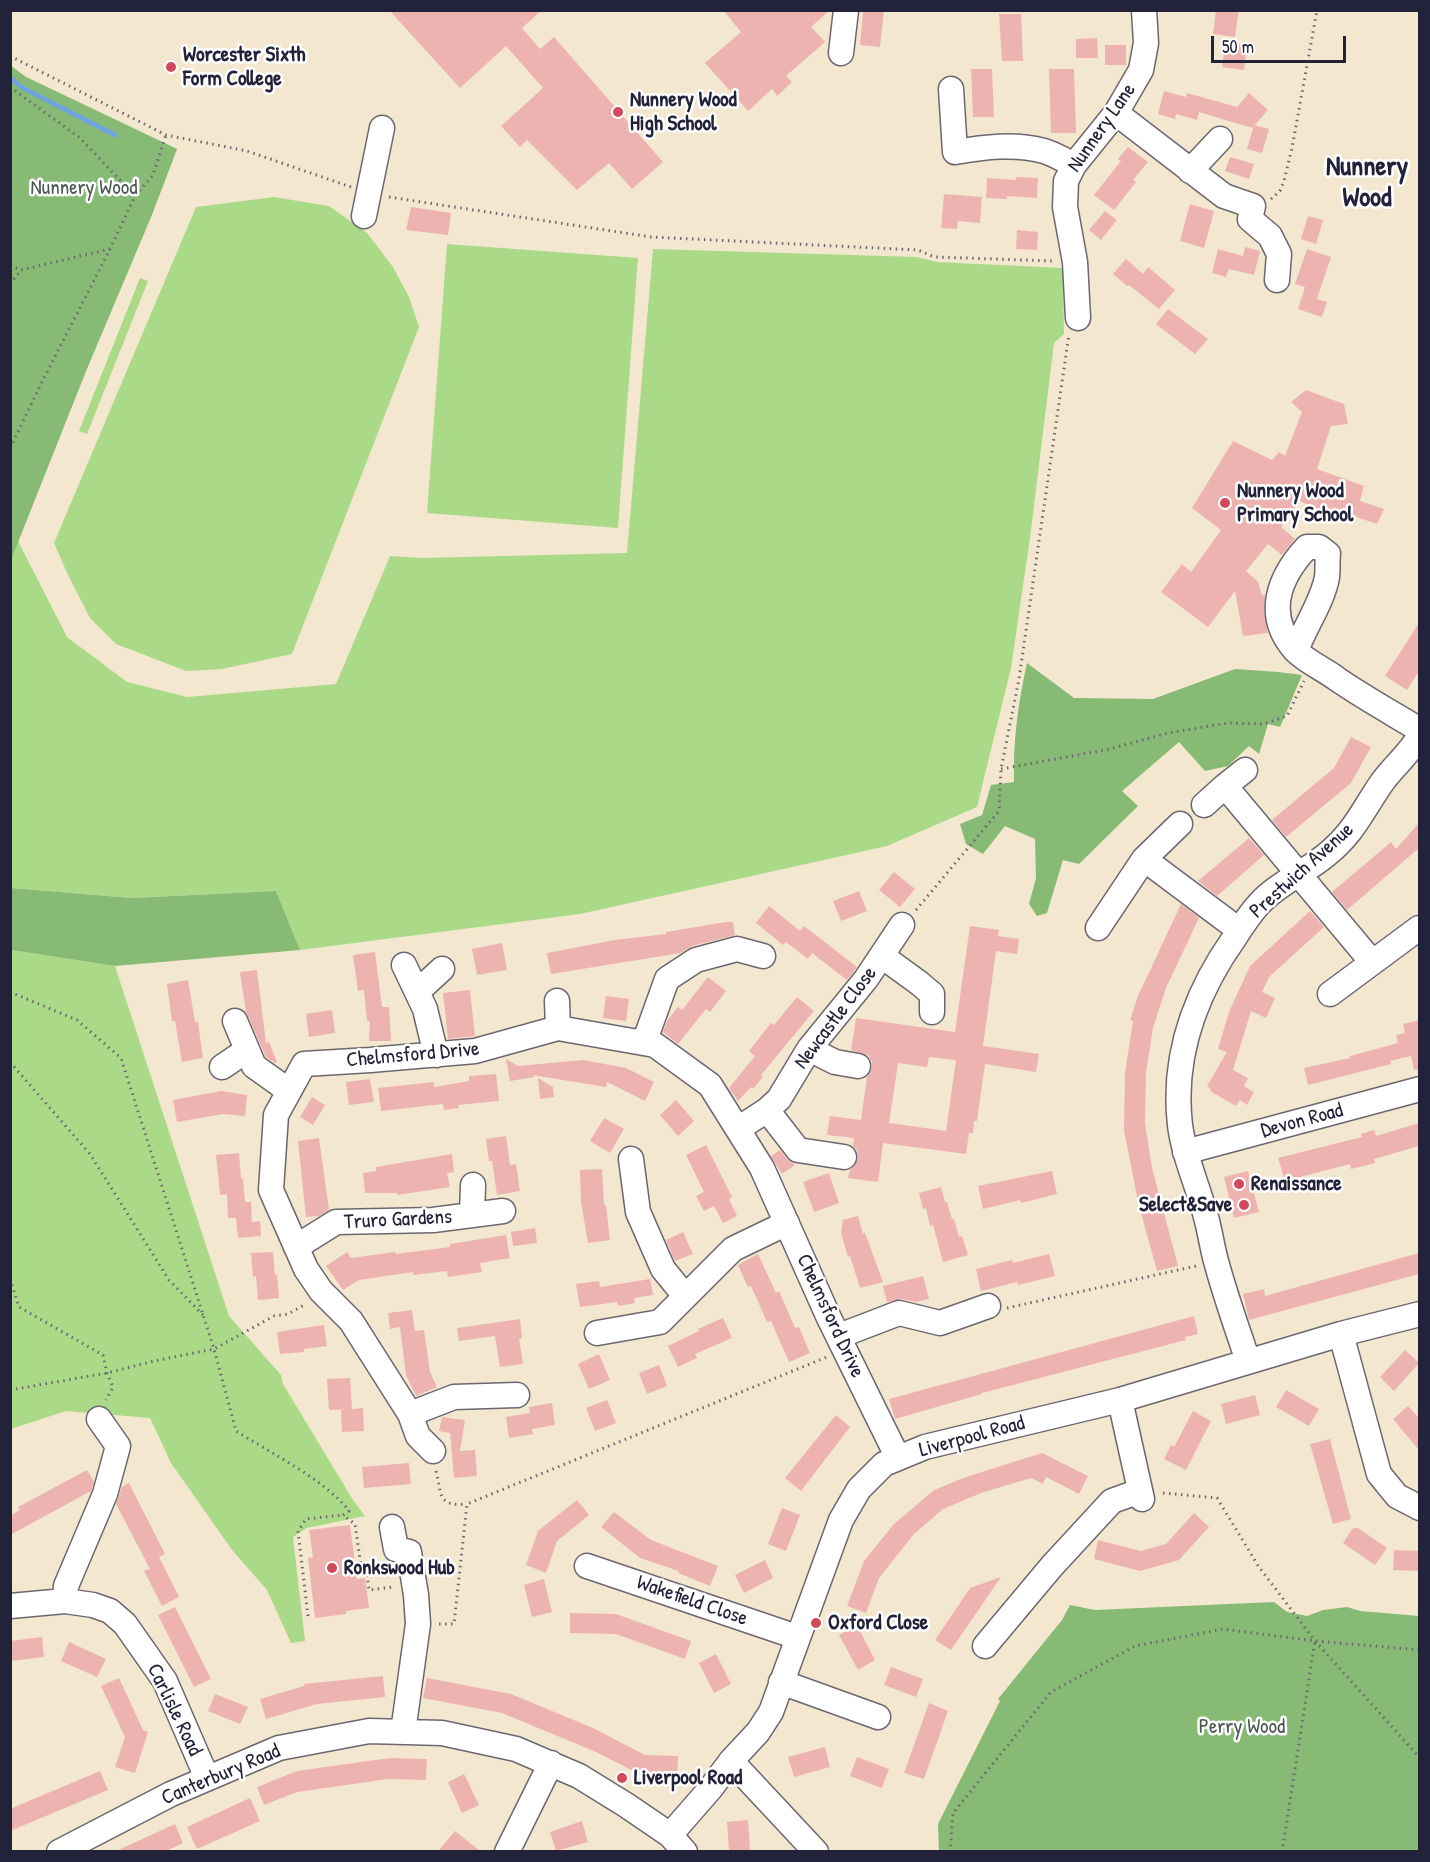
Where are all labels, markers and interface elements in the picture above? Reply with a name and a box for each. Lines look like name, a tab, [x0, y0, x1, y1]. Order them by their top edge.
scale bar	[1214, 24, 1349, 62]
text: 50 m	[1222, 34, 1254, 59]
place label: Worcester Sixth Form College	[183, 42, 305, 92]
marker: Worcester Sixth Form College	[164, 60, 178, 74]
street label: Nunnery Lane	[1062, 79, 1142, 177]
place label: Nunnery Wood High School	[630, 87, 737, 137]
marker: Nunnery Wood High School	[611, 105, 625, 119]
district label: Nunnery Wood	[1326, 152, 1408, 215]
park label: Nunnery Wood	[31, 175, 137, 201]
place label: Nunnery Wood Primary School	[1237, 478, 1353, 528]
marker: Nunnery Wood Primary School	[1218, 496, 1232, 510]
street label: Prestwich Avenue	[1245, 818, 1359, 924]
street label: Newcastle Close	[789, 962, 883, 1074]
street label: Chelmsford Drive	[346, 1037, 480, 1073]
street label: Devon Road	[1258, 1098, 1346, 1144]
place label: Renaissance	[1251, 1171, 1342, 1197]
marker: Renaissance	[1232, 1177, 1246, 1191]
place label: Select&Save	[1139, 1192, 1232, 1218]
marker: Select&Save	[1237, 1198, 1251, 1212]
street label: Truro Gardens	[343, 1205, 453, 1235]
street label: Chelmsford Drive	[790, 1250, 870, 1382]
street label: Liverpool Road	[917, 1411, 1027, 1463]
place label: Ronkswood Hub	[344, 1555, 455, 1581]
marker: Ronkswood Hub	[325, 1561, 339, 1575]
street label: Wakefield Close	[633, 1570, 751, 1632]
place label: Oxford Close	[828, 1610, 928, 1636]
marker: Oxford Close	[809, 1616, 823, 1630]
street label: Carlisle Road	[141, 1660, 207, 1760]
park label: Perry Wood	[1199, 1714, 1285, 1740]
street label: Canterbury Road	[158, 1739, 284, 1811]
place label: Liverpool Road	[634, 1765, 742, 1791]
marker: Liverpool Road	[615, 1771, 629, 1785]

